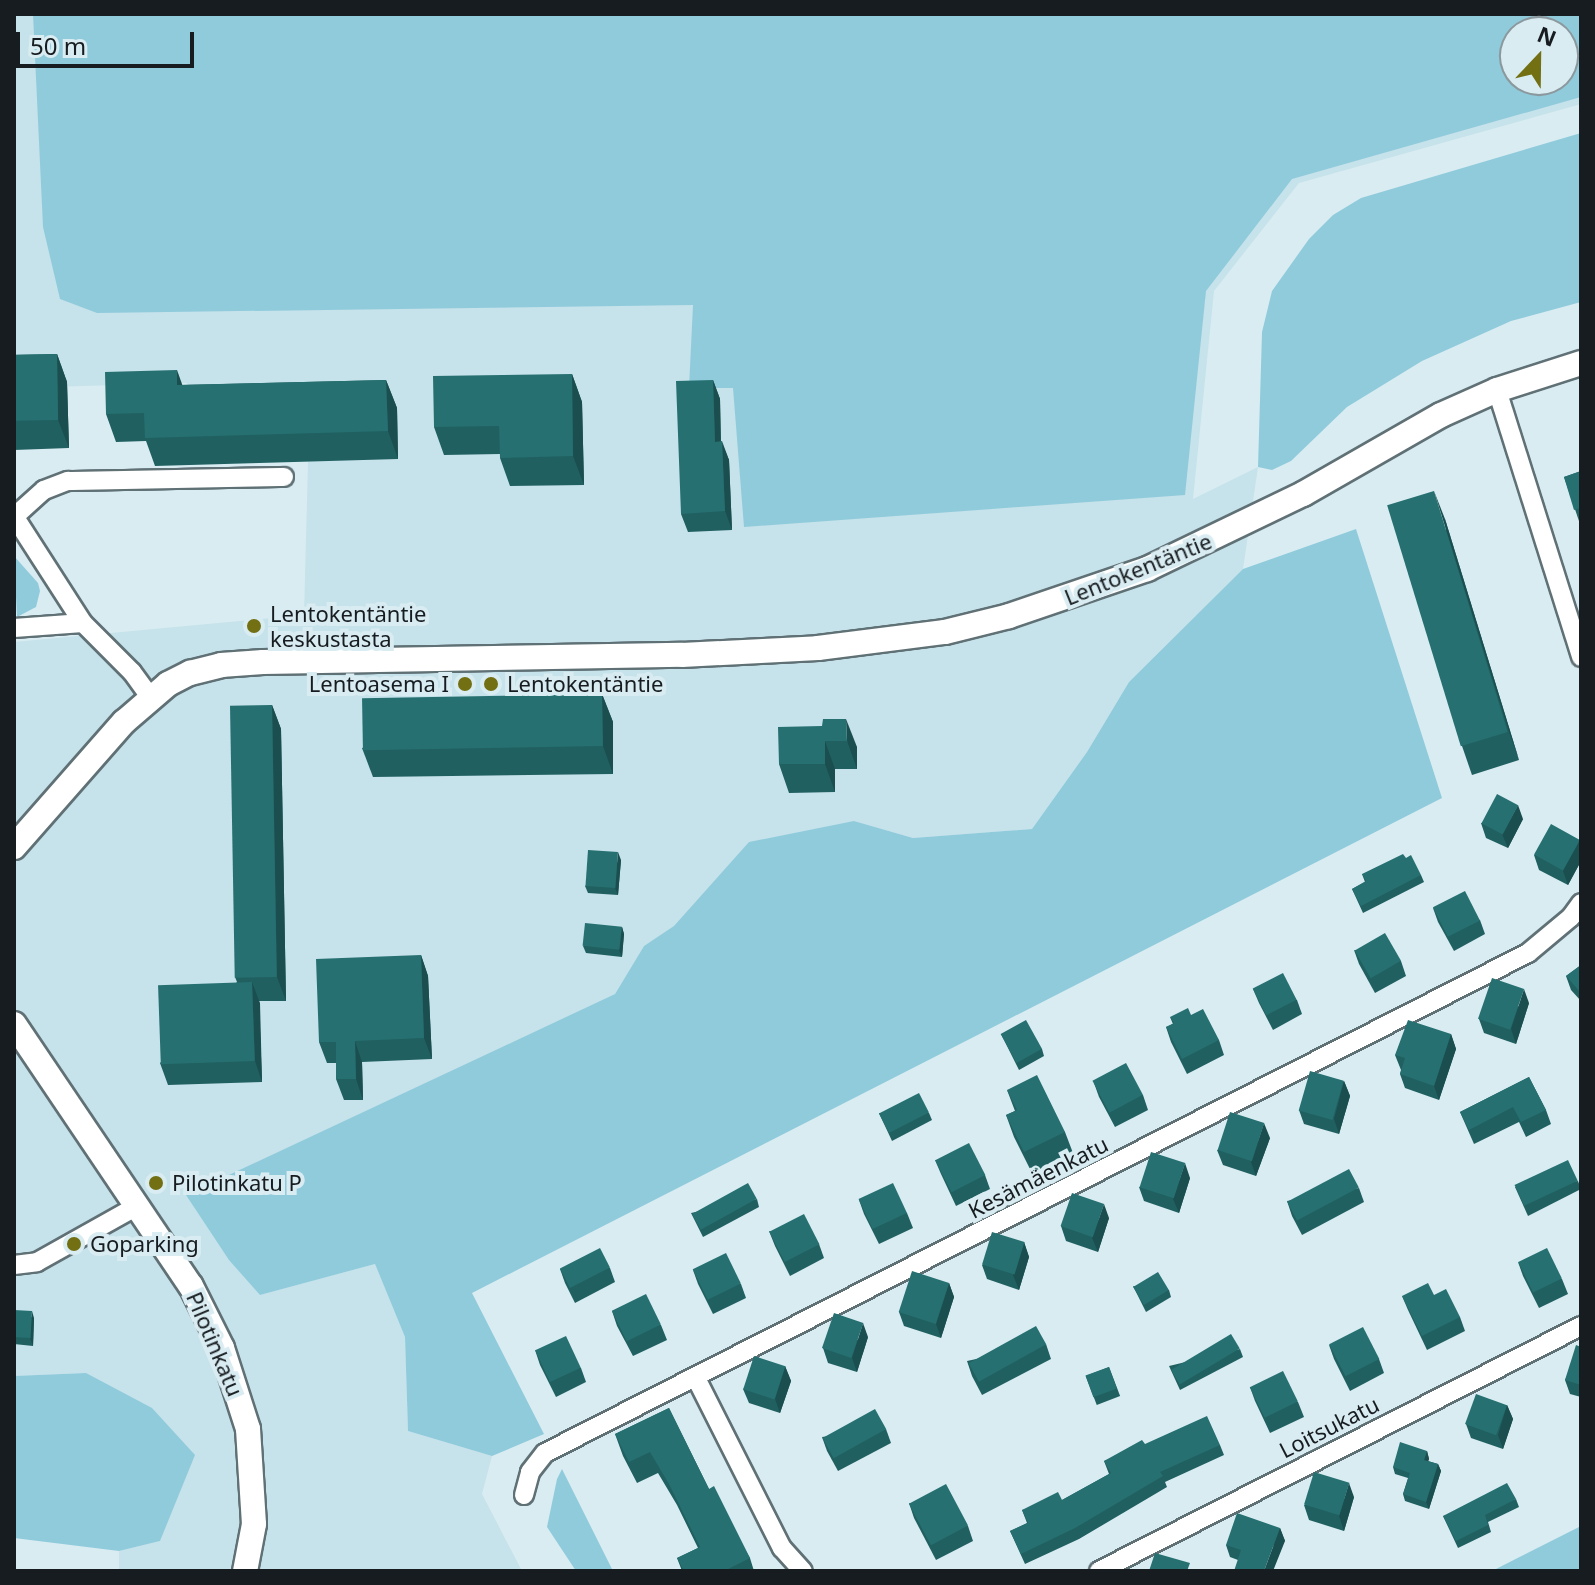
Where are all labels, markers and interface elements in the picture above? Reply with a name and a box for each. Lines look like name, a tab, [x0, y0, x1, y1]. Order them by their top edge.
scale bar	[20, 16, 198, 66]
north arrow	[1499, 16, 1579, 96]
text: N	[1533, 18, 1561, 53]
text: 50 m	[30, 29, 86, 62]
street label: Lentokentäntie	[1061, 527, 1215, 611]
place label: Lentokentäntie keskustasta	[270, 600, 426, 652]
marker: Lentokentäntie keskustasta	[245, 617, 263, 635]
place label: Lentoasema I	[309, 671, 449, 697]
place label: Lentokentäntie	[507, 671, 663, 697]
marker: Lentoasema I	[456, 675, 474, 693]
marker: Lentokentäntie	[482, 675, 500, 693]
street label: Kesämäenkatu	[964, 1130, 1112, 1224]
place label: Pilotinkatu P	[172, 1170, 302, 1196]
marker: Pilotinkatu P	[147, 1174, 165, 1192]
place label: Goparking	[90, 1231, 199, 1257]
marker: Goparking	[65, 1235, 83, 1253]
street label: Pilotinkatu	[181, 1288, 249, 1400]
street label: Loitsukatu	[1275, 1391, 1383, 1463]

